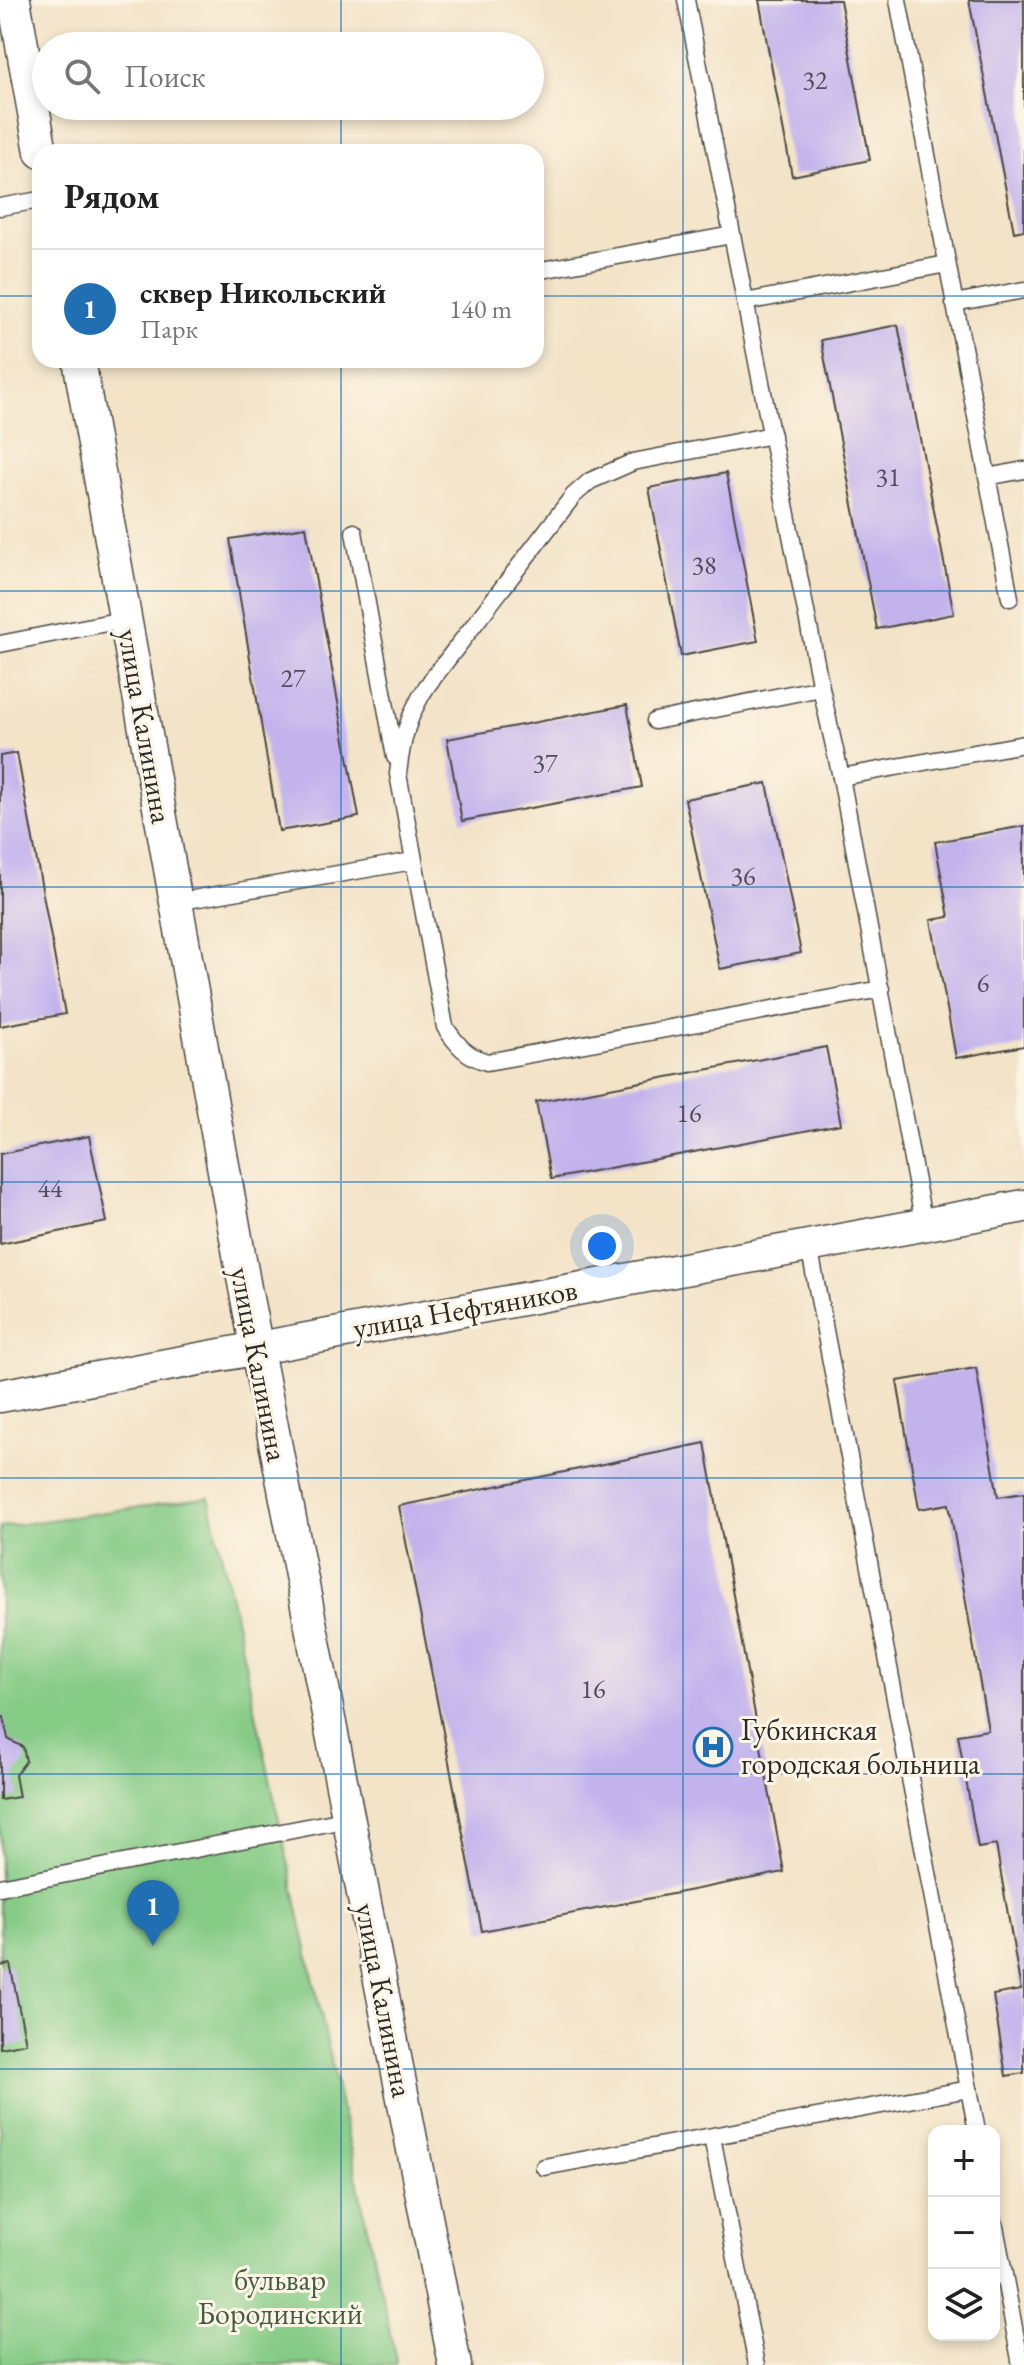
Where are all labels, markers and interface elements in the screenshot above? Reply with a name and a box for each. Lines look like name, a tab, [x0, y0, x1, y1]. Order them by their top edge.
search box	[32, 32, 544, 120]
icon: search	[60, 54, 104, 98]
text: Поиск	[124, 57, 206, 96]
house number: 32	[803, 63, 828, 97]
text: Рядом	[64, 174, 159, 218]
text: сквер Никольский	[140, 273, 386, 312]
text: 1	[83, 292, 97, 326]
text: 140 m	[449, 292, 512, 326]
text: Парк	[140, 312, 198, 346]
house number: 31	[876, 460, 900, 494]
house number: 38	[692, 548, 716, 582]
street label: улица Калинина	[109, 625, 182, 826]
house number: 27	[281, 661, 306, 695]
house number: 37	[533, 746, 558, 780]
house number: 36	[731, 859, 755, 893]
house number: 6	[977, 966, 989, 1000]
house number: 16	[677, 1096, 701, 1130]
house number: 44	[38, 1171, 63, 1205]
your location	[582, 1226, 622, 1266]
street label: улица Калинина	[222, 1263, 297, 1464]
street label: улица Нефтяников	[350, 1270, 580, 1347]
house number: 16	[581, 1672, 605, 1706]
place label: Губкинская городская больница	[741, 1710, 980, 1783]
hospital icon: Губкинская городская больница	[692, 1726, 734, 1768]
pin: 1	[127, 1880, 179, 1946]
street label: улица Калинина	[347, 1899, 422, 2100]
map controls	[928, 2125, 1000, 2341]
button: +	[928, 2125, 1000, 2197]
button: −	[928, 2197, 1000, 2269]
park label: бульвар Бородинский	[197, 2260, 363, 2333]
button: layers	[928, 2269, 1000, 2341]

